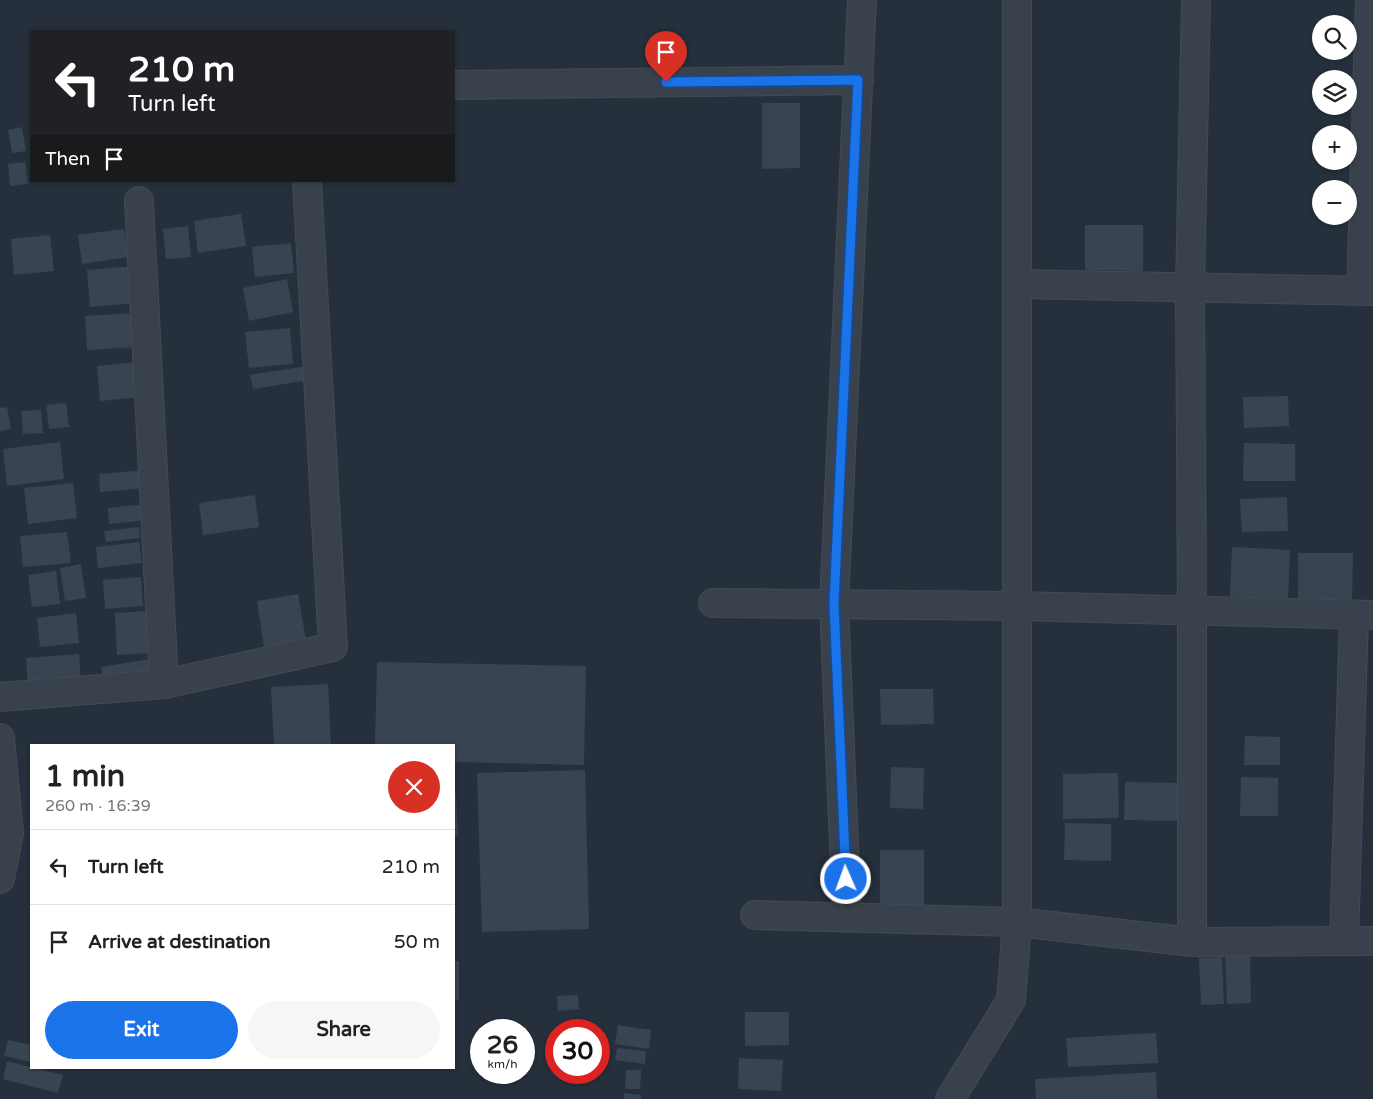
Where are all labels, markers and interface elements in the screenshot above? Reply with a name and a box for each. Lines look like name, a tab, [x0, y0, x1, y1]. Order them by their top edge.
map controls	[1312, 15, 1357, 225]
button: search	[1312, 15, 1357, 60]
pin	[645, 31, 687, 82]
icon: arrive	[652, 38, 680, 66]
text: 210 m	[128, 49, 235, 91]
icon: left	[45, 50, 110, 115]
button: layers	[1312, 70, 1357, 115]
text: Turn left	[128, 91, 216, 117]
button: +	[1312, 125, 1357, 170]
icon: arrive	[100, 145, 128, 173]
text: Then	[45, 148, 90, 170]
button: −	[1312, 180, 1357, 225]
text: 1 min	[45, 758, 125, 795]
button: close	[388, 761, 440, 813]
text: 260 m · 16:39	[45, 796, 151, 816]
position arrow	[819, 852, 871, 904]
icon: left	[45, 853, 73, 881]
text: Turn left	[88, 856, 164, 878]
text: 210 m	[382, 856, 440, 878]
icon: arrive	[45, 928, 73, 956]
text: Arrive at destination	[88, 931, 271, 953]
text: 50 m	[394, 931, 440, 953]
button: Exit	[45, 1001, 238, 1059]
button: Share	[248, 1001, 440, 1059]
speed limit sign: 30	[545, 1019, 610, 1084]
text: 26	[487, 1030, 518, 1060]
text: km/h	[487, 1057, 518, 1071]

